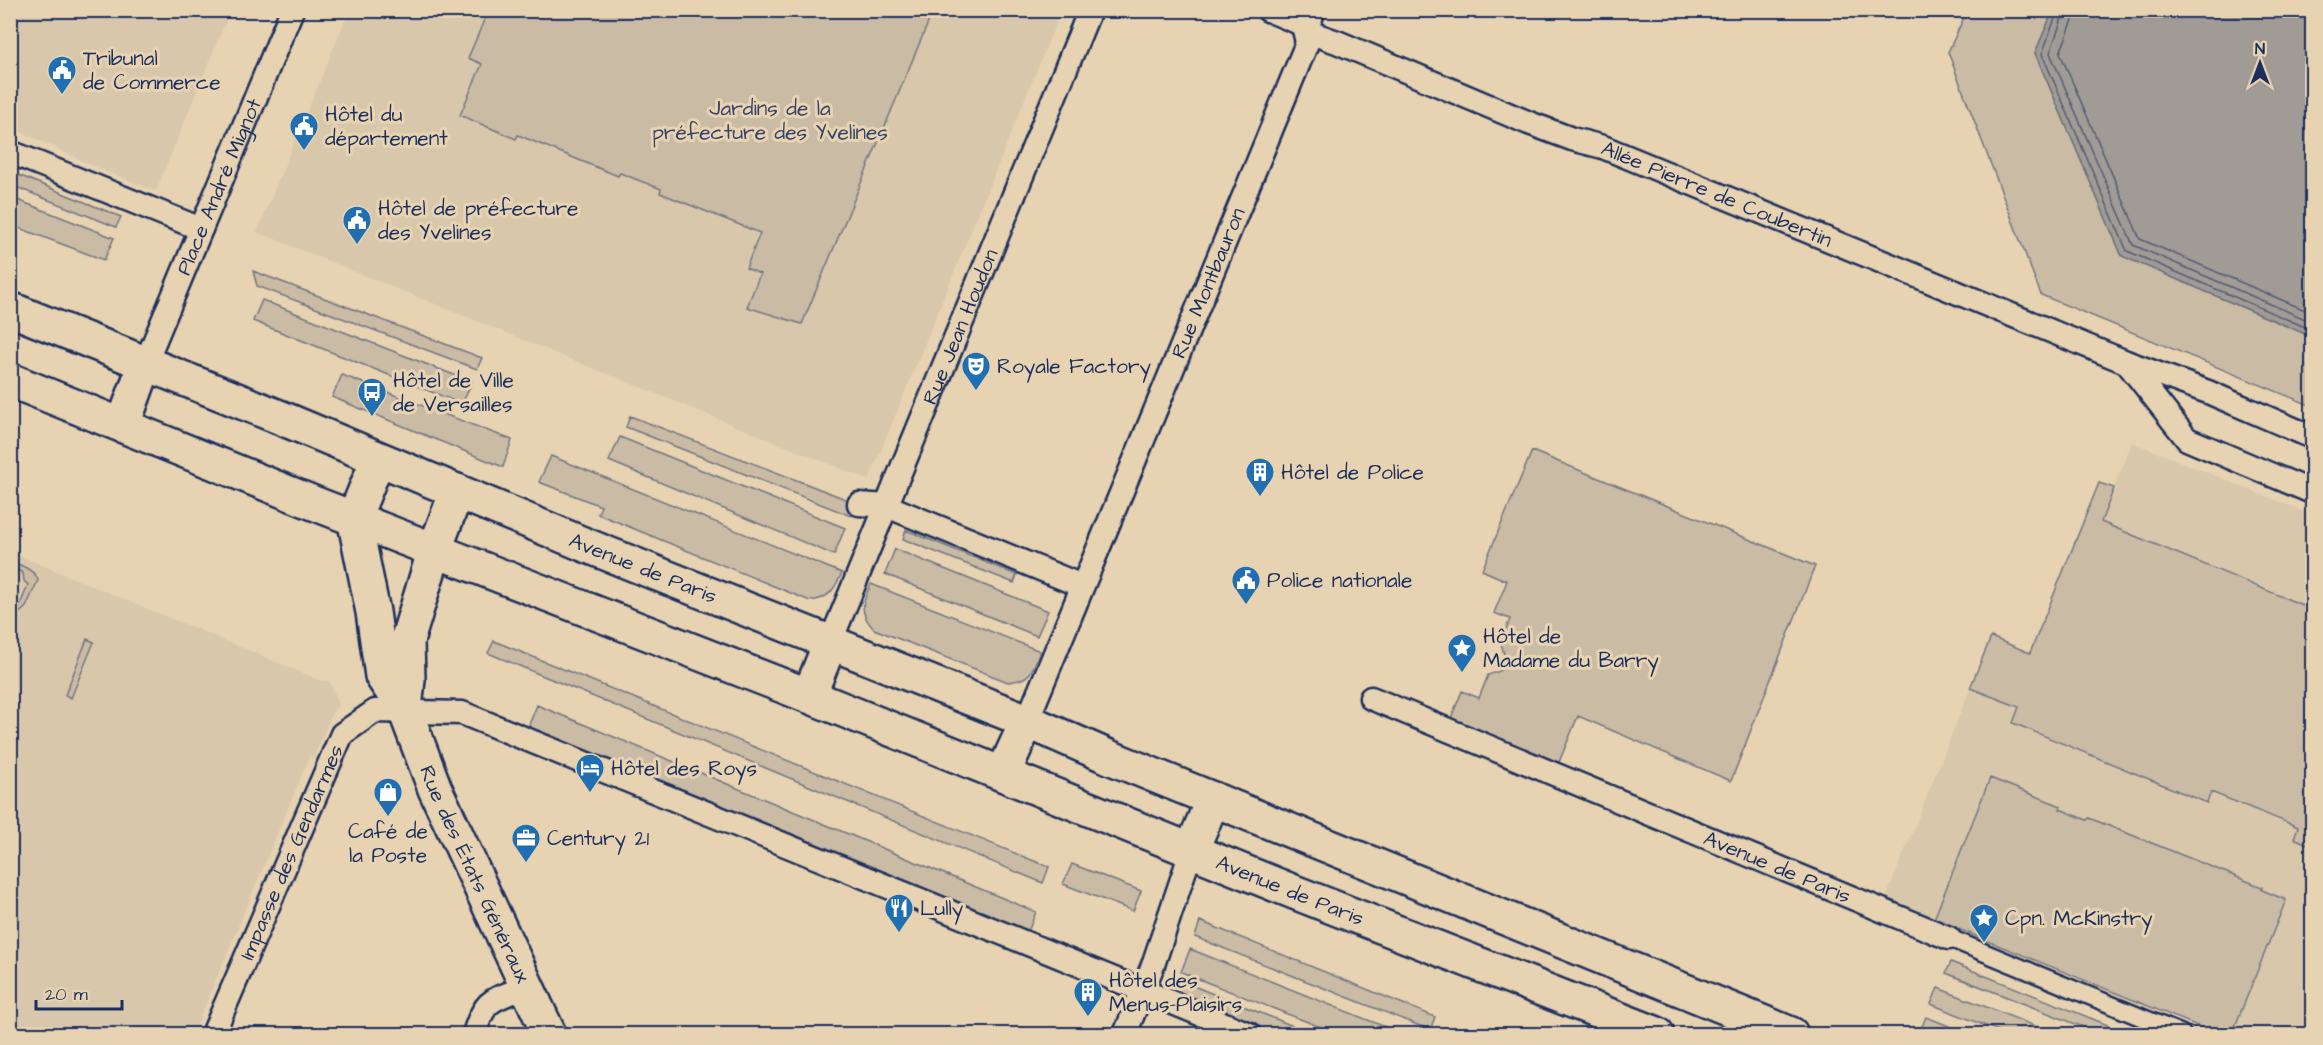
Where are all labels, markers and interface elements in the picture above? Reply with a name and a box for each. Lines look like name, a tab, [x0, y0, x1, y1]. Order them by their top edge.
north arrow	[2230, 33, 2290, 93]
text: N	[2255, 38, 2265, 60]
place label: Tribunal de Commerce	[83, 44, 221, 97]
public building icon: Tribunal de Commerce	[46, 54, 78, 96]
street label: Place André Mignot	[169, 93, 268, 279]
park label: Jardins de la préfecture des Yvelines	[652, 94, 888, 148]
place label: Hôtel du département	[325, 100, 448, 154]
public building icon: Hôtel du département	[288, 110, 320, 152]
street label: Allée Pierre de Coubertin	[1597, 133, 1837, 254]
place label: Hôtel de préfecture des Yvelines	[378, 194, 578, 247]
street label: Rue Montbauron	[1164, 203, 1252, 363]
public building icon: Hôtel de préfecture des Yvelines	[341, 204, 373, 246]
street label: Rue Jean Houdon	[915, 244, 1005, 409]
theatre icon: Royale Factory	[960, 350, 992, 392]
place label: Royale Factory	[997, 352, 1151, 383]
place label: Hôtel de Ville de Versailles	[393, 366, 514, 419]
bus stop icon: Hôtel de Ville de Versailles	[356, 376, 388, 418]
building icon: Hôtel de Police	[1244, 456, 1276, 498]
place label: Hôtel de Police	[1281, 458, 1424, 487]
street label: Avenue de Paris	[565, 525, 721, 610]
public building icon: Police nationale	[1230, 564, 1262, 606]
place label: Police nationale	[1267, 566, 1412, 595]
place label: Hôtel de Madame du Barry	[1483, 622, 1659, 677]
place icon: Hôtel de Madame du Barry	[1446, 632, 1478, 674]
street label: Impasse des Gendarmes	[232, 740, 350, 964]
hotel icon: Hôtel des Roys	[574, 752, 606, 794]
place label: Hôtel des Roys	[611, 754, 757, 785]
street label: Rue des États Généraux	[413, 761, 538, 987]
shop icon: Café de la Poste	[372, 776, 404, 818]
place label: Café de la Poste	[348, 817, 428, 870]
office icon: Century 21	[510, 822, 542, 864]
street label: Avenue de Paris	[1699, 823, 1855, 910]
place label: Century 21	[547, 824, 649, 855]
street label: Avenue de Paris	[1212, 848, 1368, 932]
restaurant icon: Lully	[883, 892, 915, 934]
place label: Lully	[920, 894, 964, 925]
place icon: Cpn. McKinstry	[1968, 902, 2000, 944]
place label: Cpn. McKinstry	[2005, 904, 2153, 935]
place label: Hôtel des Menus-Plaisirs	[1109, 966, 1242, 1019]
scale bar	[36, 973, 122, 1011]
building icon: Hôtel des Menus-Plaisirs	[1072, 976, 1104, 1018]
text: 20 m	[45, 982, 88, 1007]

